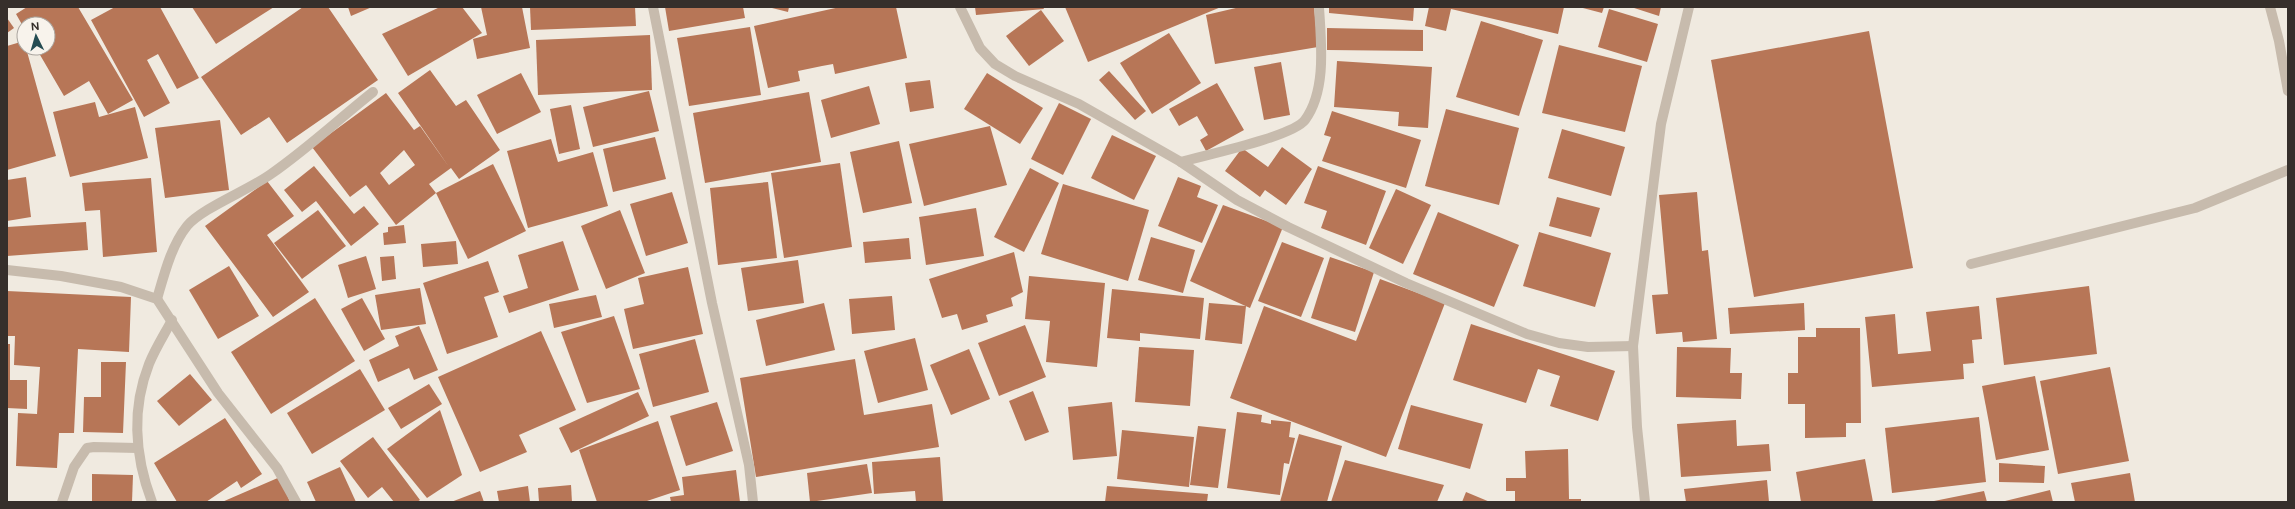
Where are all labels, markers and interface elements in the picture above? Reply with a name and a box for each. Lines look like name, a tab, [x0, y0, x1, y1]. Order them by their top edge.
north arrow	[16, 16, 56, 56]
text: N	[30, 20, 40, 33]

